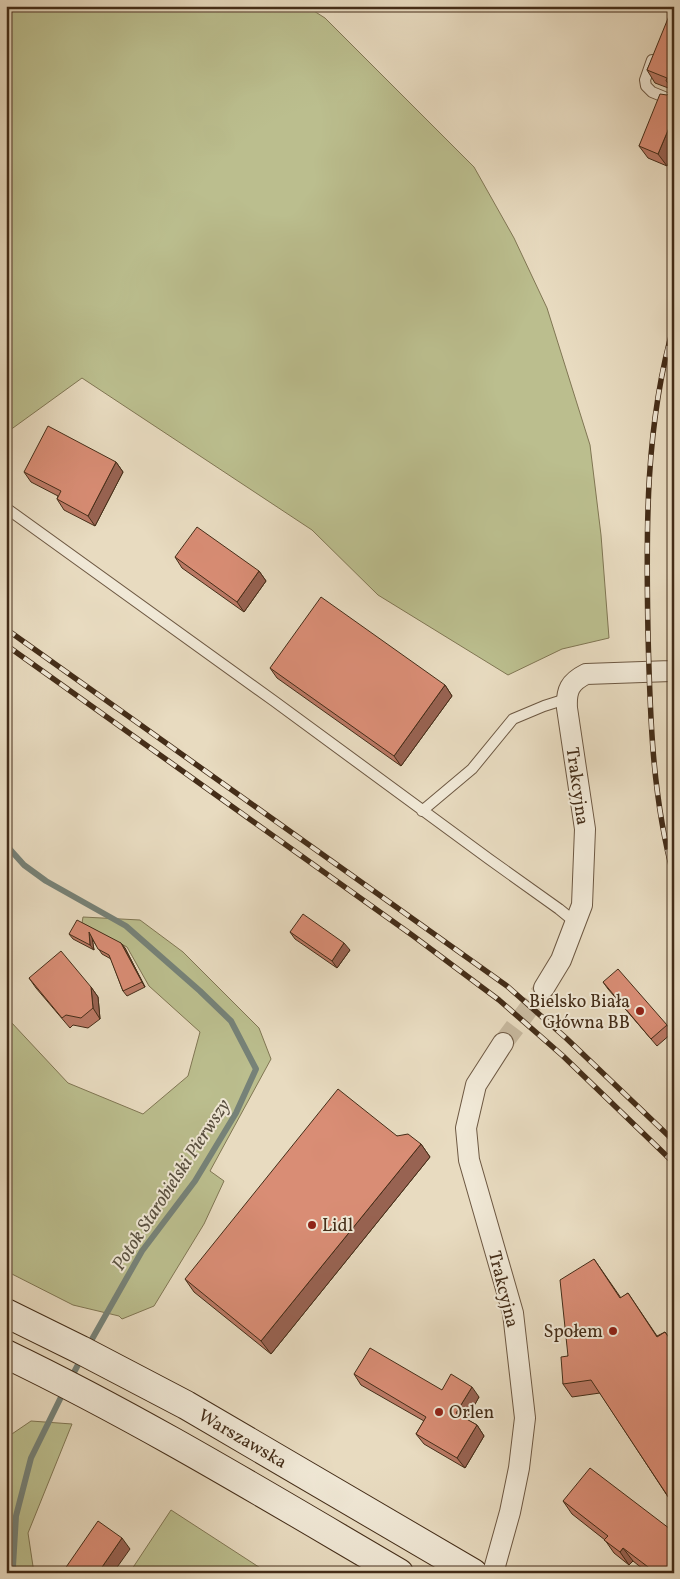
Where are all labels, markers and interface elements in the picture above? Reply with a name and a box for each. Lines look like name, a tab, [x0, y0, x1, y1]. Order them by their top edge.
street label: Trakcyjna	[559, 746, 594, 827]
place label: Bielsko Biała Główna BB	[529, 990, 630, 1036]
marker: Bielsko Biała Główna BB	[634, 1005, 646, 1017]
water label: Potok Starobielski Pierwszy	[106, 1094, 237, 1276]
place label: Lidl	[322, 1214, 353, 1239]
marker: Lidl	[306, 1219, 318, 1231]
street label: Trakcyjna	[481, 1248, 524, 1330]
place label: Społem	[544, 1320, 603, 1345]
marker: Społem	[607, 1325, 619, 1337]
place label: Orlen	[449, 1401, 495, 1426]
street label: Warszawska	[193, 1404, 291, 1475]
marker: Orlen	[433, 1406, 445, 1418]

